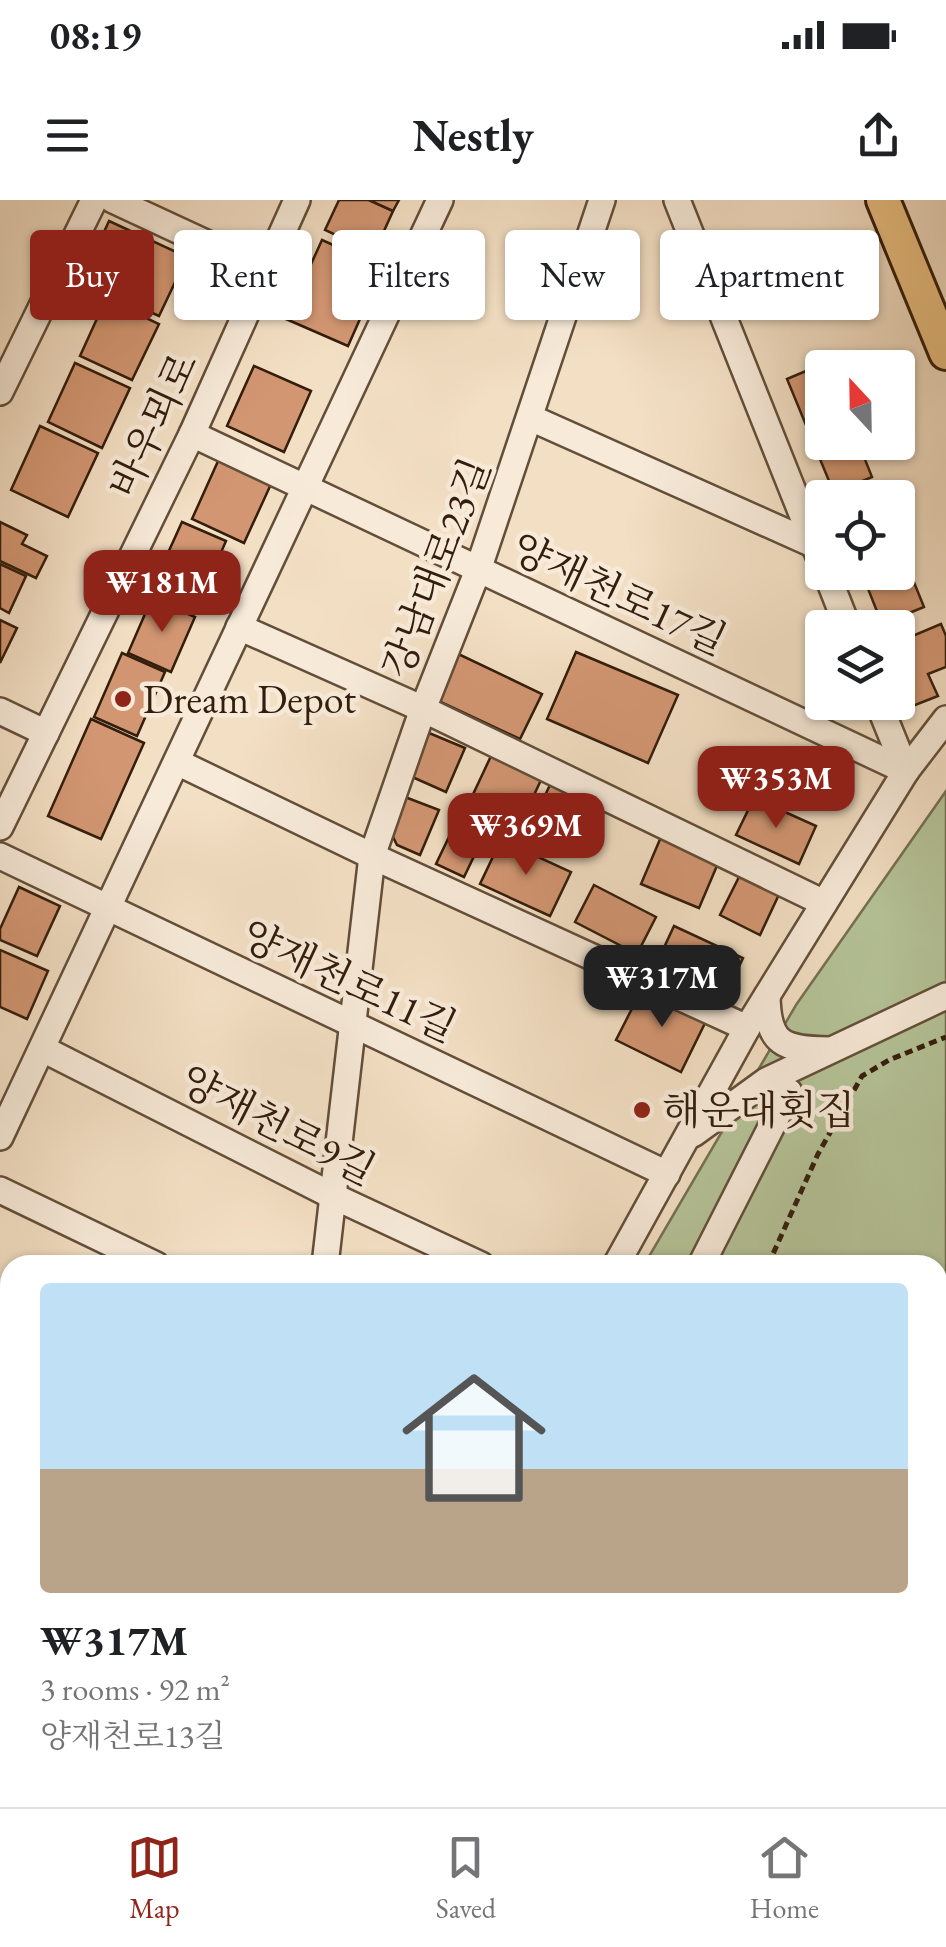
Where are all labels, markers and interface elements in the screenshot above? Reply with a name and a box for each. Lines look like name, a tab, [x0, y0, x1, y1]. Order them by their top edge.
text: 08:19	[50, 11, 141, 60]
text: Nestly	[412, 106, 534, 164]
icon: menu	[40, 108, 95, 163]
icon: share	[851, 108, 906, 163]
chip: Buy	[30, 230, 154, 320]
chip: Rent	[174, 230, 312, 320]
chip: Filters	[332, 230, 485, 320]
chip: New	[505, 230, 640, 320]
chip: Apartment	[660, 230, 879, 320]
street label: 바우뫼로	[97, 344, 209, 506]
north arrow	[805, 350, 915, 460]
map controls	[805, 350, 915, 720]
street label: 강남대로23길	[370, 451, 502, 685]
button: locate	[805, 480, 915, 590]
street label: 양재천로17길	[503, 521, 735, 667]
pin: ₩181M	[92, 550, 232, 635]
text: ₩181M	[106, 561, 218, 603]
button: layers	[805, 610, 915, 720]
place label: Dream Depot	[143, 673, 357, 725]
marker: Dream Depot	[112, 688, 134, 710]
pin: ₩353M	[706, 746, 846, 831]
text: ₩353M	[720, 757, 832, 799]
pin: ₩369M	[456, 793, 596, 878]
text: ₩369M	[470, 804, 582, 846]
street label: 양재천로11길	[233, 908, 465, 1054]
pin: ₩317M	[592, 945, 732, 1030]
text: ₩317M	[606, 956, 718, 998]
street label: 양재천로9길	[172, 1054, 384, 1196]
place label: 해운대횟집	[662, 1084, 855, 1136]
marker: 해운대횟집	[631, 1099, 653, 1121]
icon: home	[384, 1348, 564, 1528]
text: ₩317M	[40, 1613, 188, 1668]
text: 3 rooms · 92 m²	[40, 1668, 230, 1710]
text: 양재천로13길	[40, 1715, 225, 1757]
tab: Map	[127, 1830, 182, 1926]
tab: Saved	[436, 1830, 496, 1926]
tab: Home	[750, 1830, 819, 1926]

